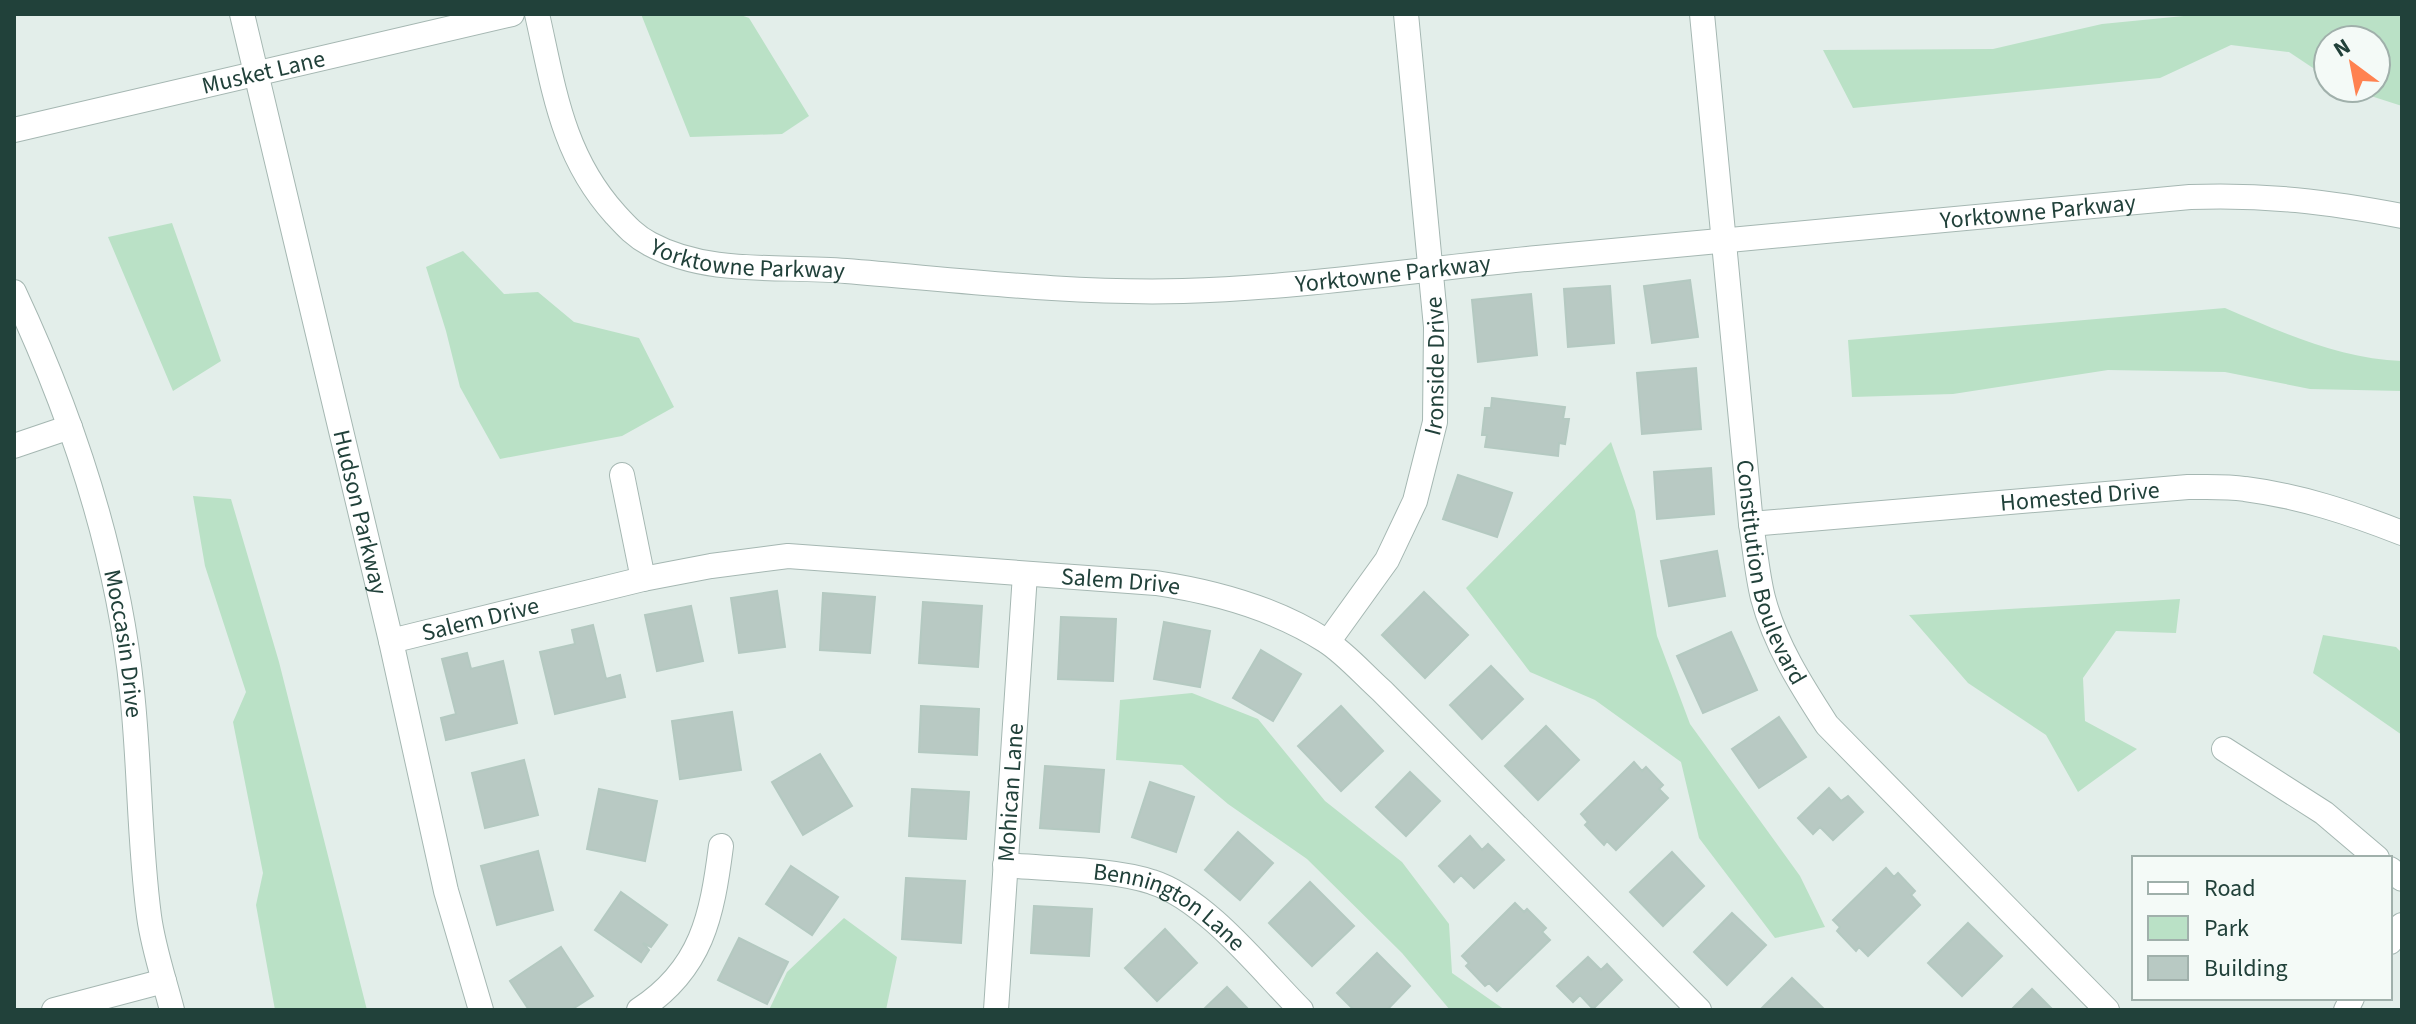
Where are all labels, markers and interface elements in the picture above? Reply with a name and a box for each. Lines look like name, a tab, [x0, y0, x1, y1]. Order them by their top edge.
north arrow	[2312, 24, 2392, 104]
text: N	[2327, 30, 2357, 65]
street label: Musket Lane	[198, 41, 329, 104]
street label: Yorktowne Parkway	[1938, 185, 2137, 238]
street label: Yorktowne Parkway	[643, 229, 846, 289]
street label: Yorktowne Parkway	[1293, 246, 1492, 302]
street label: Ironside Drive	[1415, 295, 1454, 439]
street label: Hudson Parkway	[323, 426, 396, 598]
street label: Constitution Boulevard	[1727, 458, 1815, 692]
street label: Homested Drive	[1999, 472, 2161, 521]
street label: Salem Drive	[1060, 559, 1183, 605]
street label: Moccasin Drive	[94, 566, 151, 719]
street label: Salem Drive	[418, 588, 543, 651]
street label: Mohican Lane	[989, 722, 1033, 863]
street label: Bennington Lane	[1091, 854, 1253, 959]
legend	[2132, 856, 2392, 1000]
text: Road	[2204, 871, 2256, 906]
text: Park	[2204, 911, 2249, 946]
text: Building	[2204, 951, 2288, 986]

